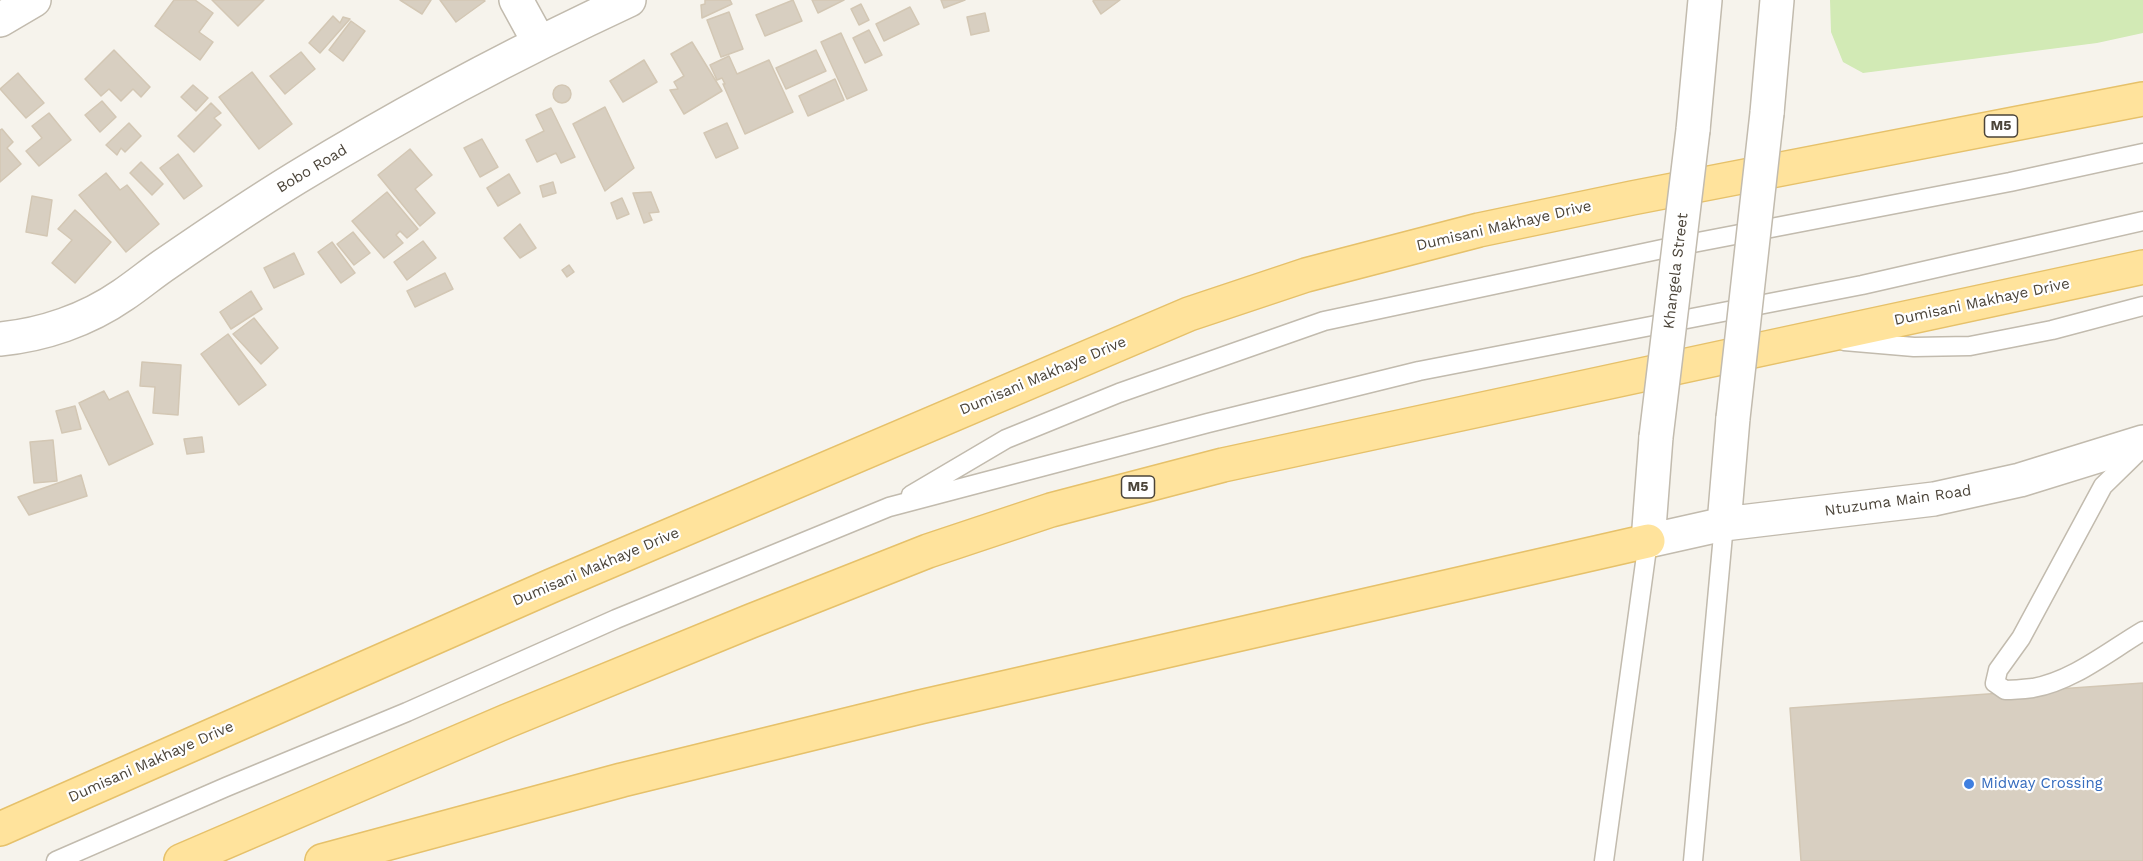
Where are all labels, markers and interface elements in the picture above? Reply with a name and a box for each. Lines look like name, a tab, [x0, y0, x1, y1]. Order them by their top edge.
road number: M5	[1984, 115, 2018, 137]
street label: Bobo Road	[274, 141, 350, 197]
street label: Dumisani Makhaye Drive	[1415, 197, 1593, 255]
street label: Khangela Street	[1660, 212, 1692, 330]
street label: Dumisani Makhaye Drive	[1893, 275, 2071, 329]
street label: Dumisani Makhaye Drive	[957, 333, 1129, 419]
road number: M5	[1122, 476, 1154, 498]
street label: Ntuzuma Main Road	[1824, 482, 1972, 520]
street label: Dumisani Makhaye Drive	[510, 524, 682, 610]
street label: Dumisani Makhaye Drive	[66, 717, 236, 807]
place label: Midway Crossing	[1981, 775, 2103, 793]
marker: Midway Crossing	[1962, 777, 1976, 791]

